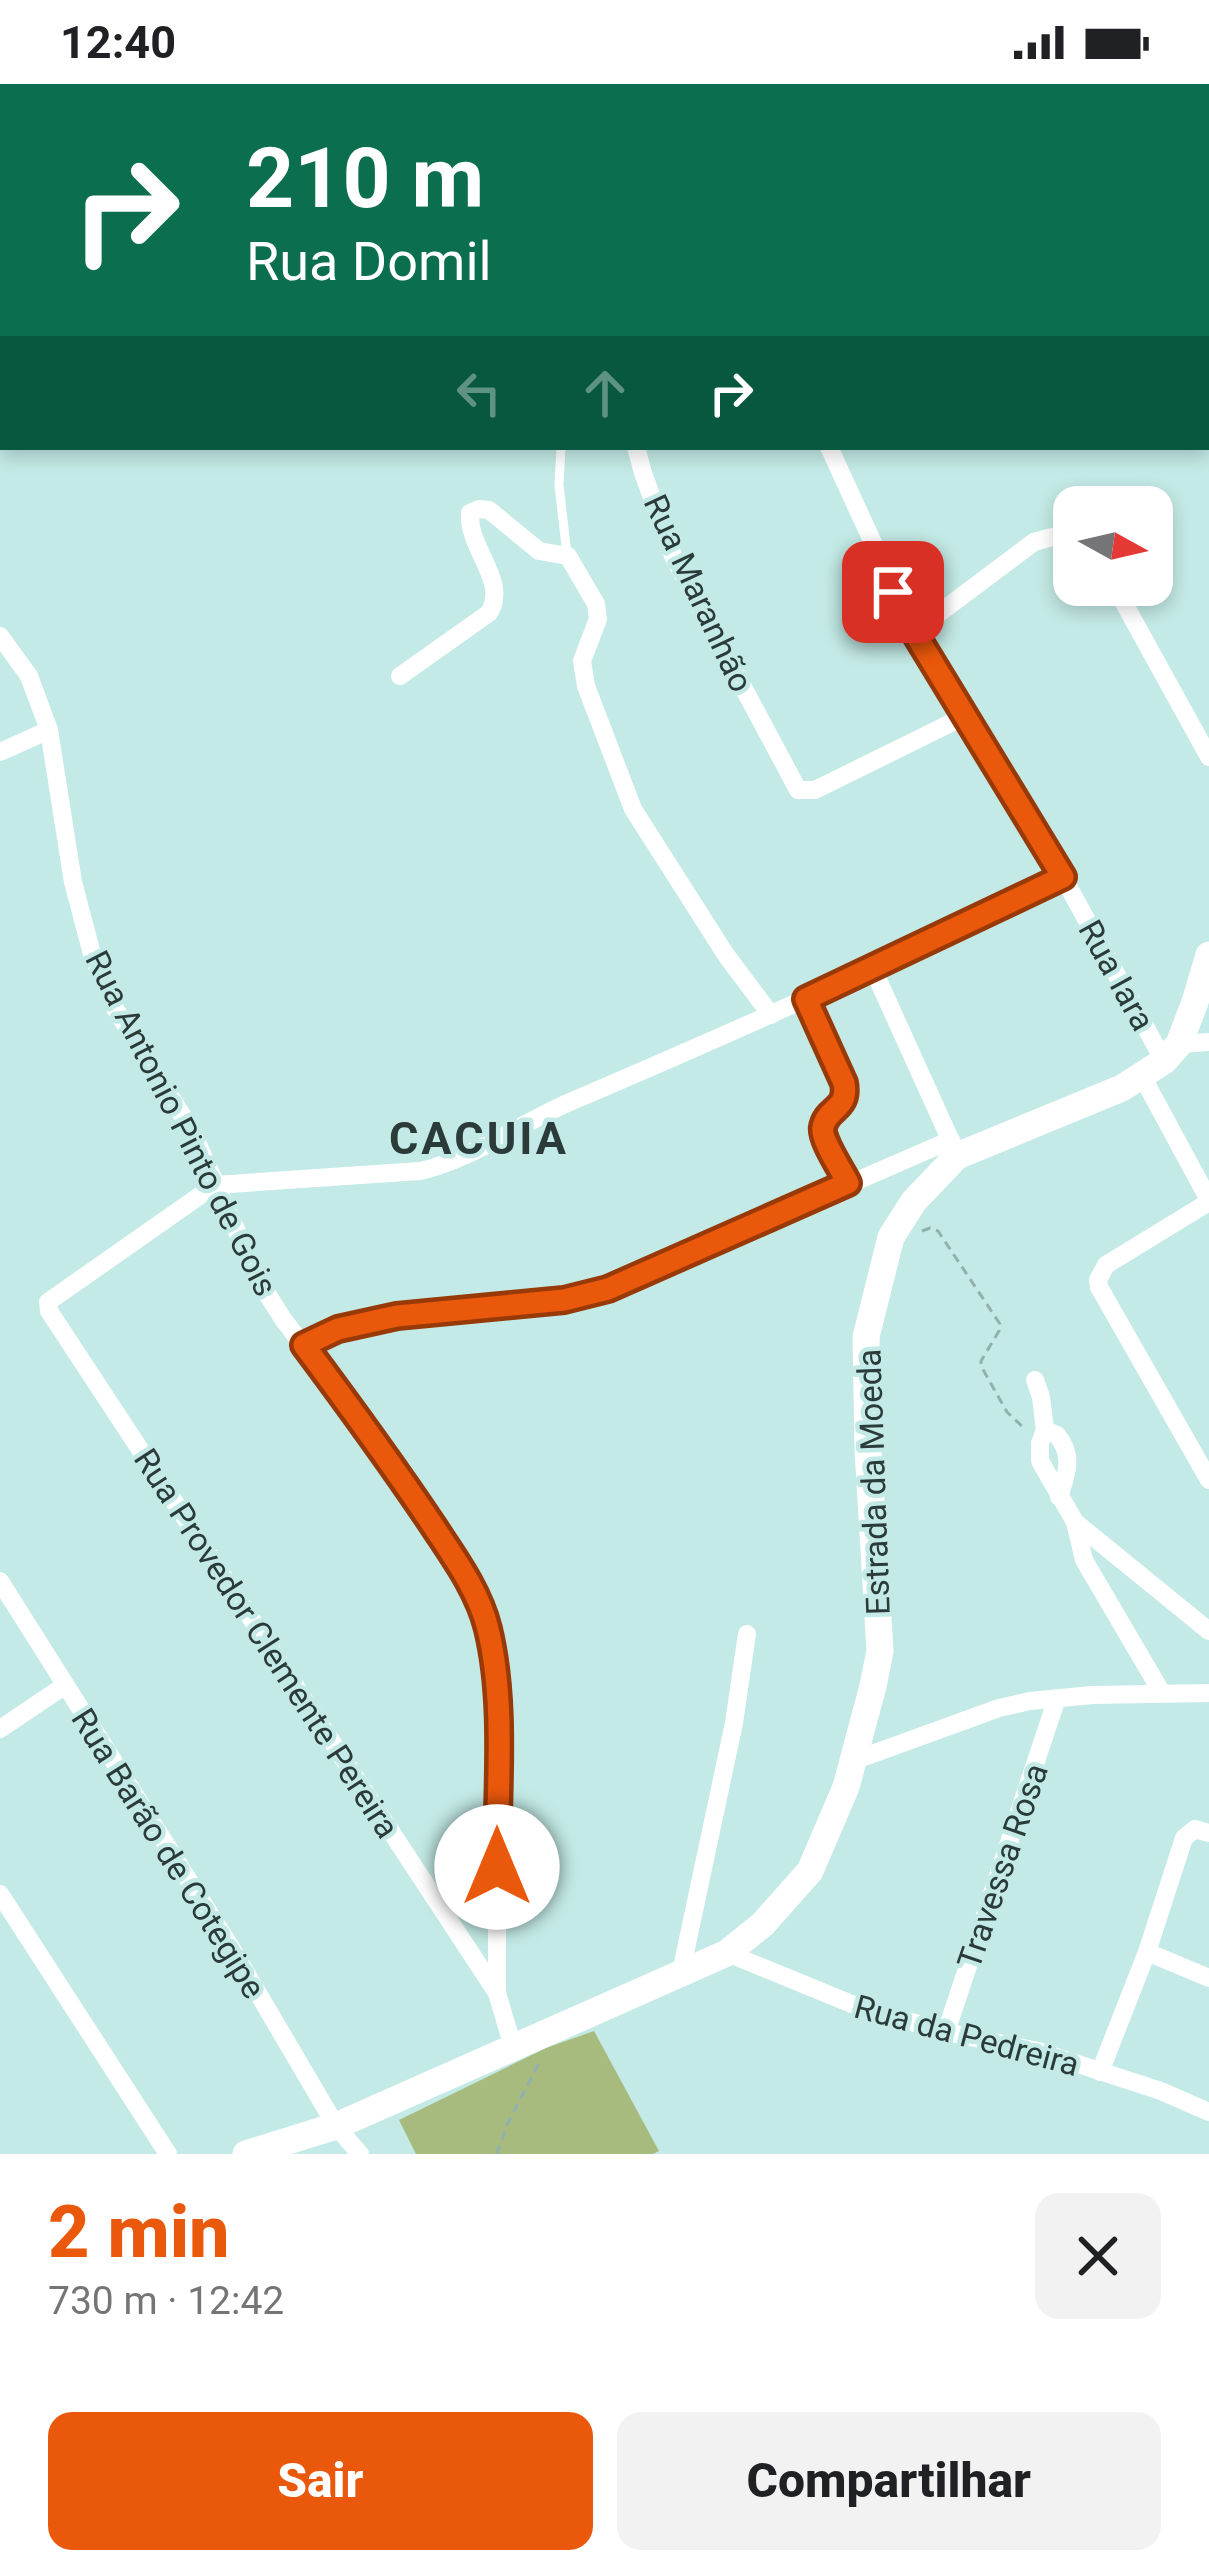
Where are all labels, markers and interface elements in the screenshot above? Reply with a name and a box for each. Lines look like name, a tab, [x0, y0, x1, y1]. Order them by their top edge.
text: 12:40	[60, 16, 176, 69]
text: 210 m	[246, 129, 484, 228]
icon: right	[48, 132, 204, 288]
text: Rua Domil	[246, 230, 492, 293]
icon: left	[446, 360, 512, 426]
icon: ahead	[572, 360, 638, 426]
icon: right	[698, 360, 764, 426]
north arrow	[1053, 486, 1173, 606]
map controls	[1053, 486, 1173, 606]
street label: Rua Maranhão	[636, 488, 761, 698]
pin	[842, 541, 944, 643]
icon: arrive	[860, 559, 926, 625]
street label: Rua Iara	[1070, 913, 1163, 1037]
street label: Rua Antonio Pinto de Gois	[77, 944, 286, 1302]
district label: CACUIA	[389, 1112, 569, 1165]
street label: Estrada da Moeda	[849, 1348, 898, 1616]
street label: Rua Provedor Clemente Pereira	[126, 1441, 407, 1845]
street label: Rua Barão de Cotegipe	[64, 1701, 274, 2005]
street label: Travessa Rosa	[949, 1758, 1056, 1974]
position arrow	[434, 1804, 560, 1930]
street label: Rua da Pedreira	[850, 1987, 1083, 2084]
text: 2 min	[48, 2190, 230, 2275]
button: close	[1035, 2193, 1161, 2319]
text: 730 m · 12:42	[48, 2278, 284, 2324]
button: Sair	[48, 2412, 593, 2550]
button: Compartilhar	[617, 2412, 1161, 2550]

